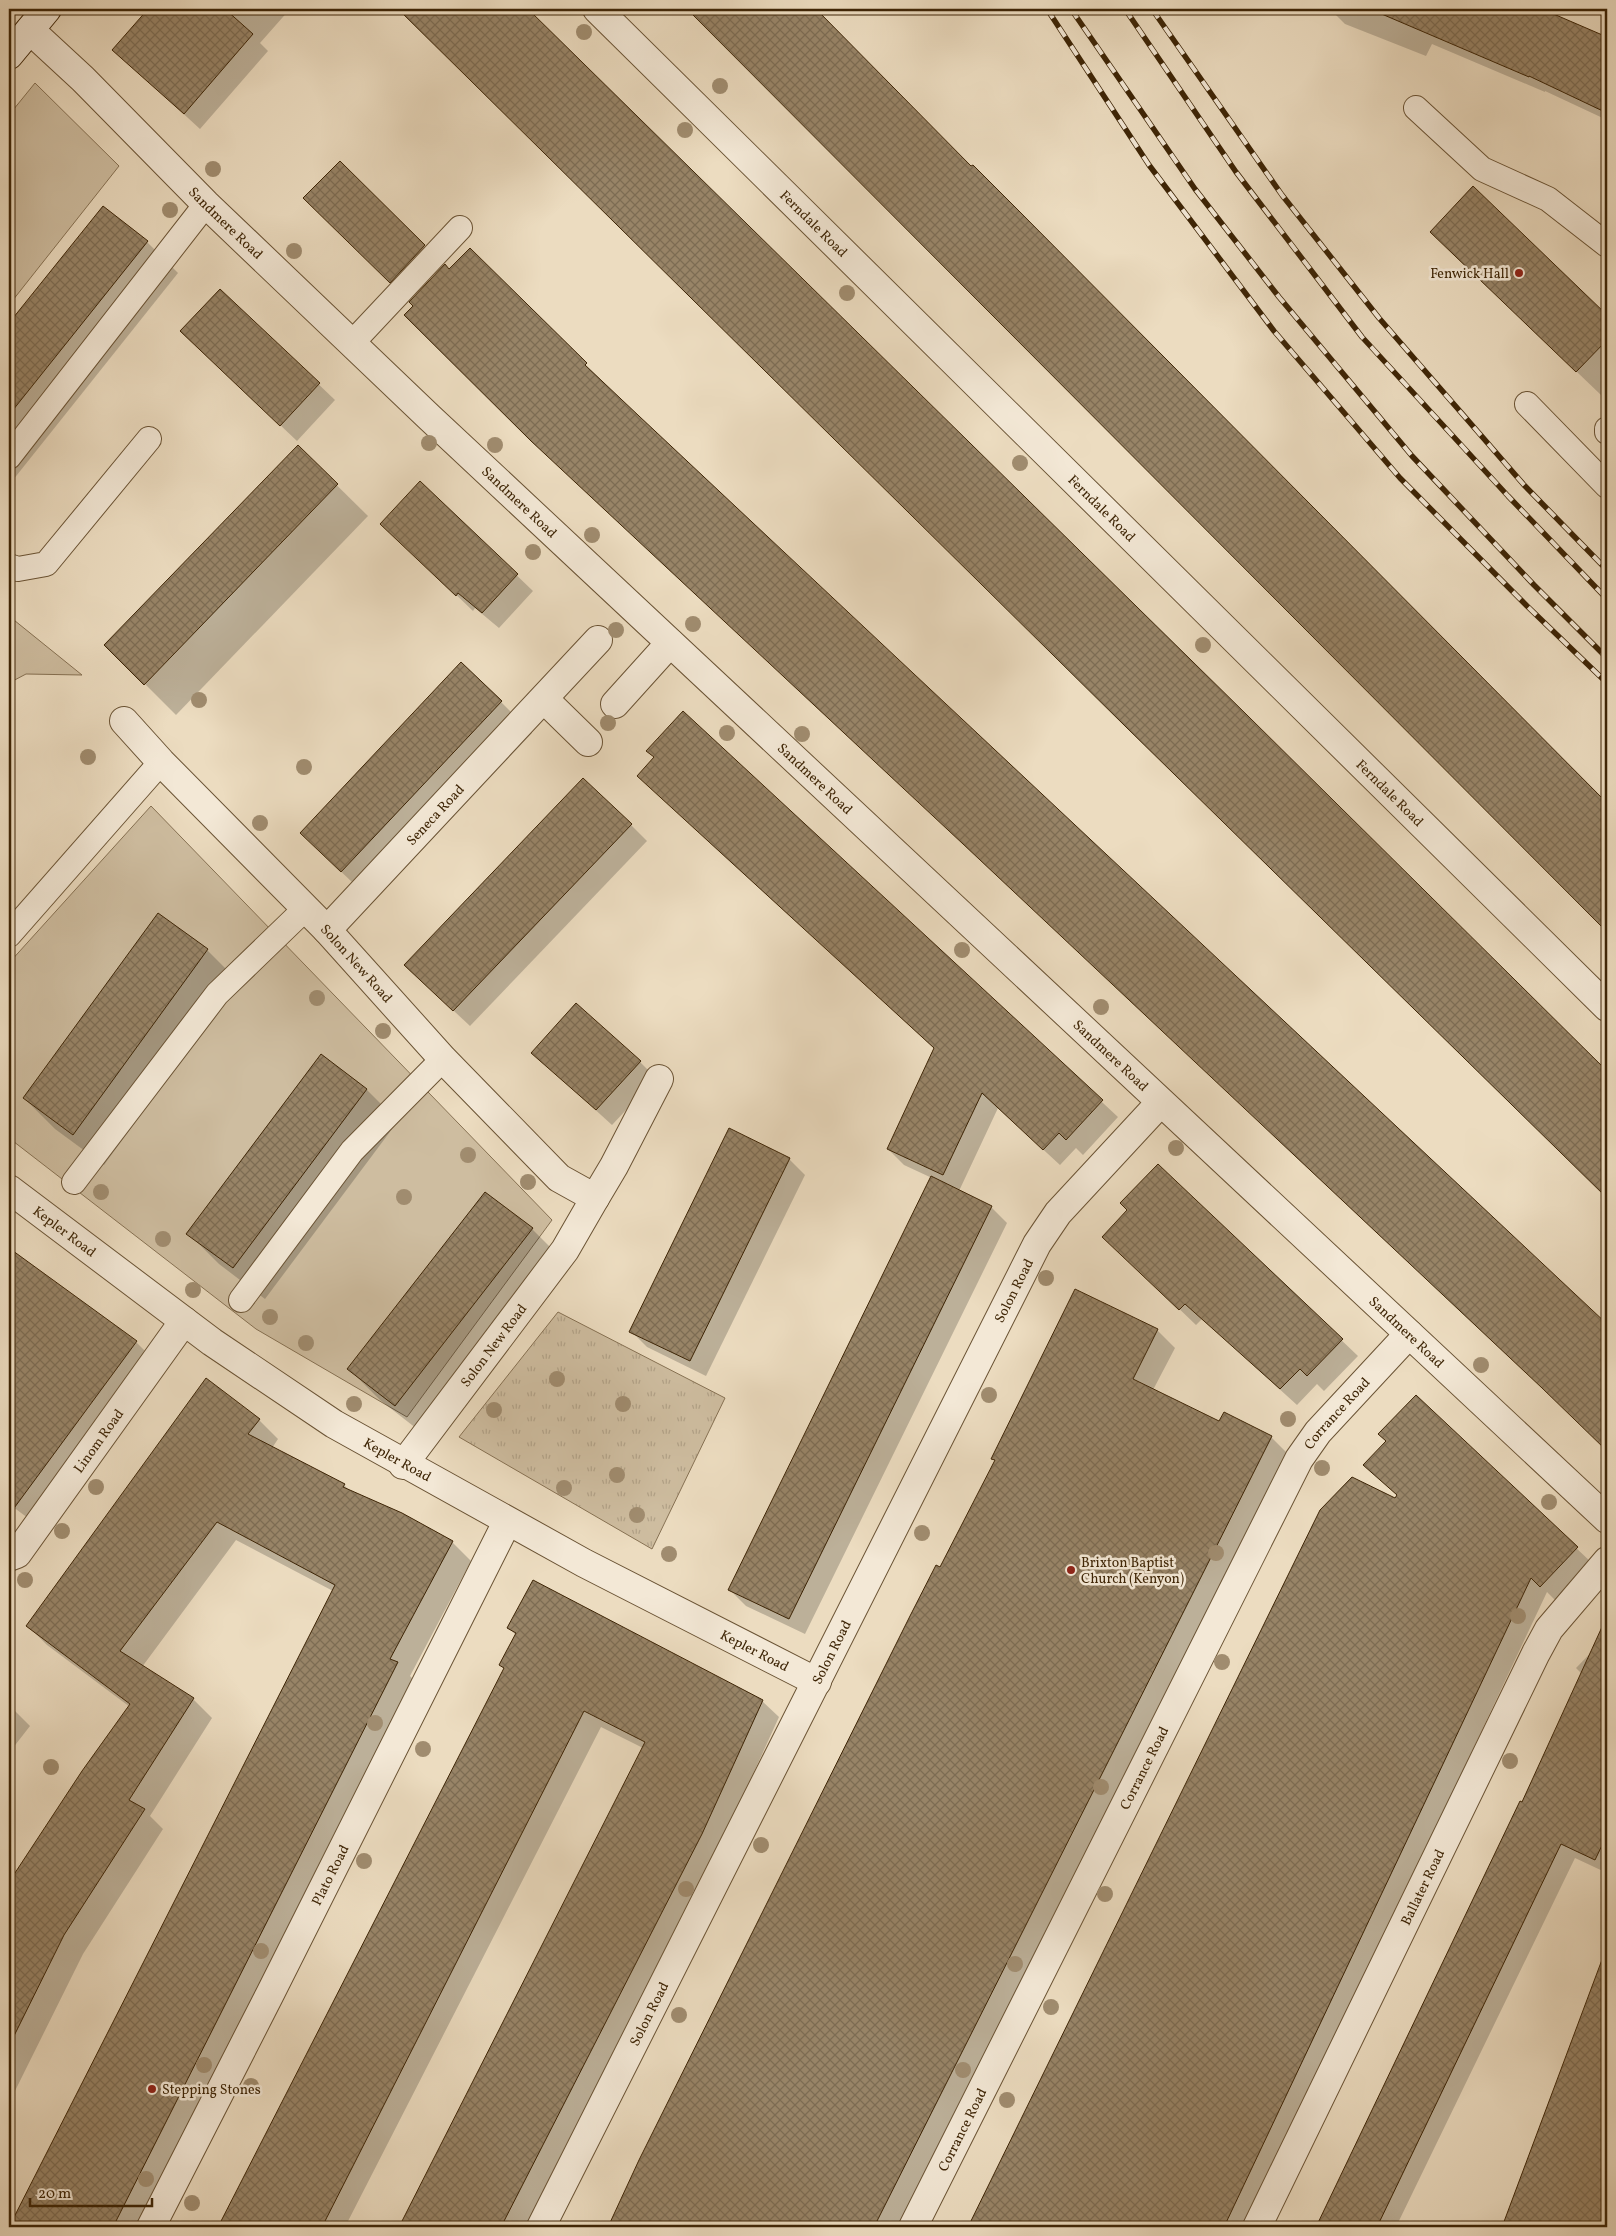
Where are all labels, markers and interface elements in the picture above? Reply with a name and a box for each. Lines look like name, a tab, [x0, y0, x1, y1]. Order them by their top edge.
street label: Sandmere Road	[183, 183, 267, 264]
street label: Ferndale Road	[775, 187, 851, 262]
place label: Fenwick Hall	[1430, 265, 1509, 284]
marker: Fenwick Hall	[1513, 267, 1525, 279]
street label: Sandmere Road	[477, 463, 561, 543]
street label: Ferndale Road	[1063, 471, 1139, 547]
street label: Sandmere Road	[772, 739, 856, 820]
street label: Ferndale Road	[1351, 756, 1427, 832]
street label: Seneca Road	[403, 781, 469, 850]
street label: Solon New Road	[316, 921, 396, 1008]
street label: Sandmere Road	[1068, 1016, 1152, 1096]
street label: Kepler Road	[28, 1202, 100, 1262]
street label: Solon Road	[991, 1256, 1039, 1326]
street label: Sandmere Road	[1364, 1293, 1448, 1373]
street label: Solon New Road	[457, 1301, 532, 1392]
street label: Corrance Road	[1300, 1374, 1375, 1454]
street label: Linom Road	[70, 1406, 129, 1477]
street label: Kepler Road	[360, 1434, 434, 1487]
place label: Brixton Baptist Church (Kenyon)	[1081, 1554, 1184, 1589]
marker: Brixton Baptist Church (Kenyon)	[1065, 1564, 1077, 1576]
street label: Solon Road	[808, 1617, 857, 1688]
street label: Kepler Road	[717, 1626, 792, 1677]
street label: Corrance Road	[1116, 1723, 1174, 1813]
street label: Plato Road	[308, 1842, 354, 1909]
street label: Ballater Road	[1397, 1846, 1450, 1929]
street label: Solon Road	[626, 1979, 674, 2050]
place label: Stepping Stones	[162, 2081, 261, 2100]
marker: Stepping Stones	[146, 2083, 158, 2095]
street label: Corrance Road	[934, 2085, 992, 2175]
scale bar	[30, 2176, 152, 2208]
text: 20 m	[38, 2184, 71, 2205]

